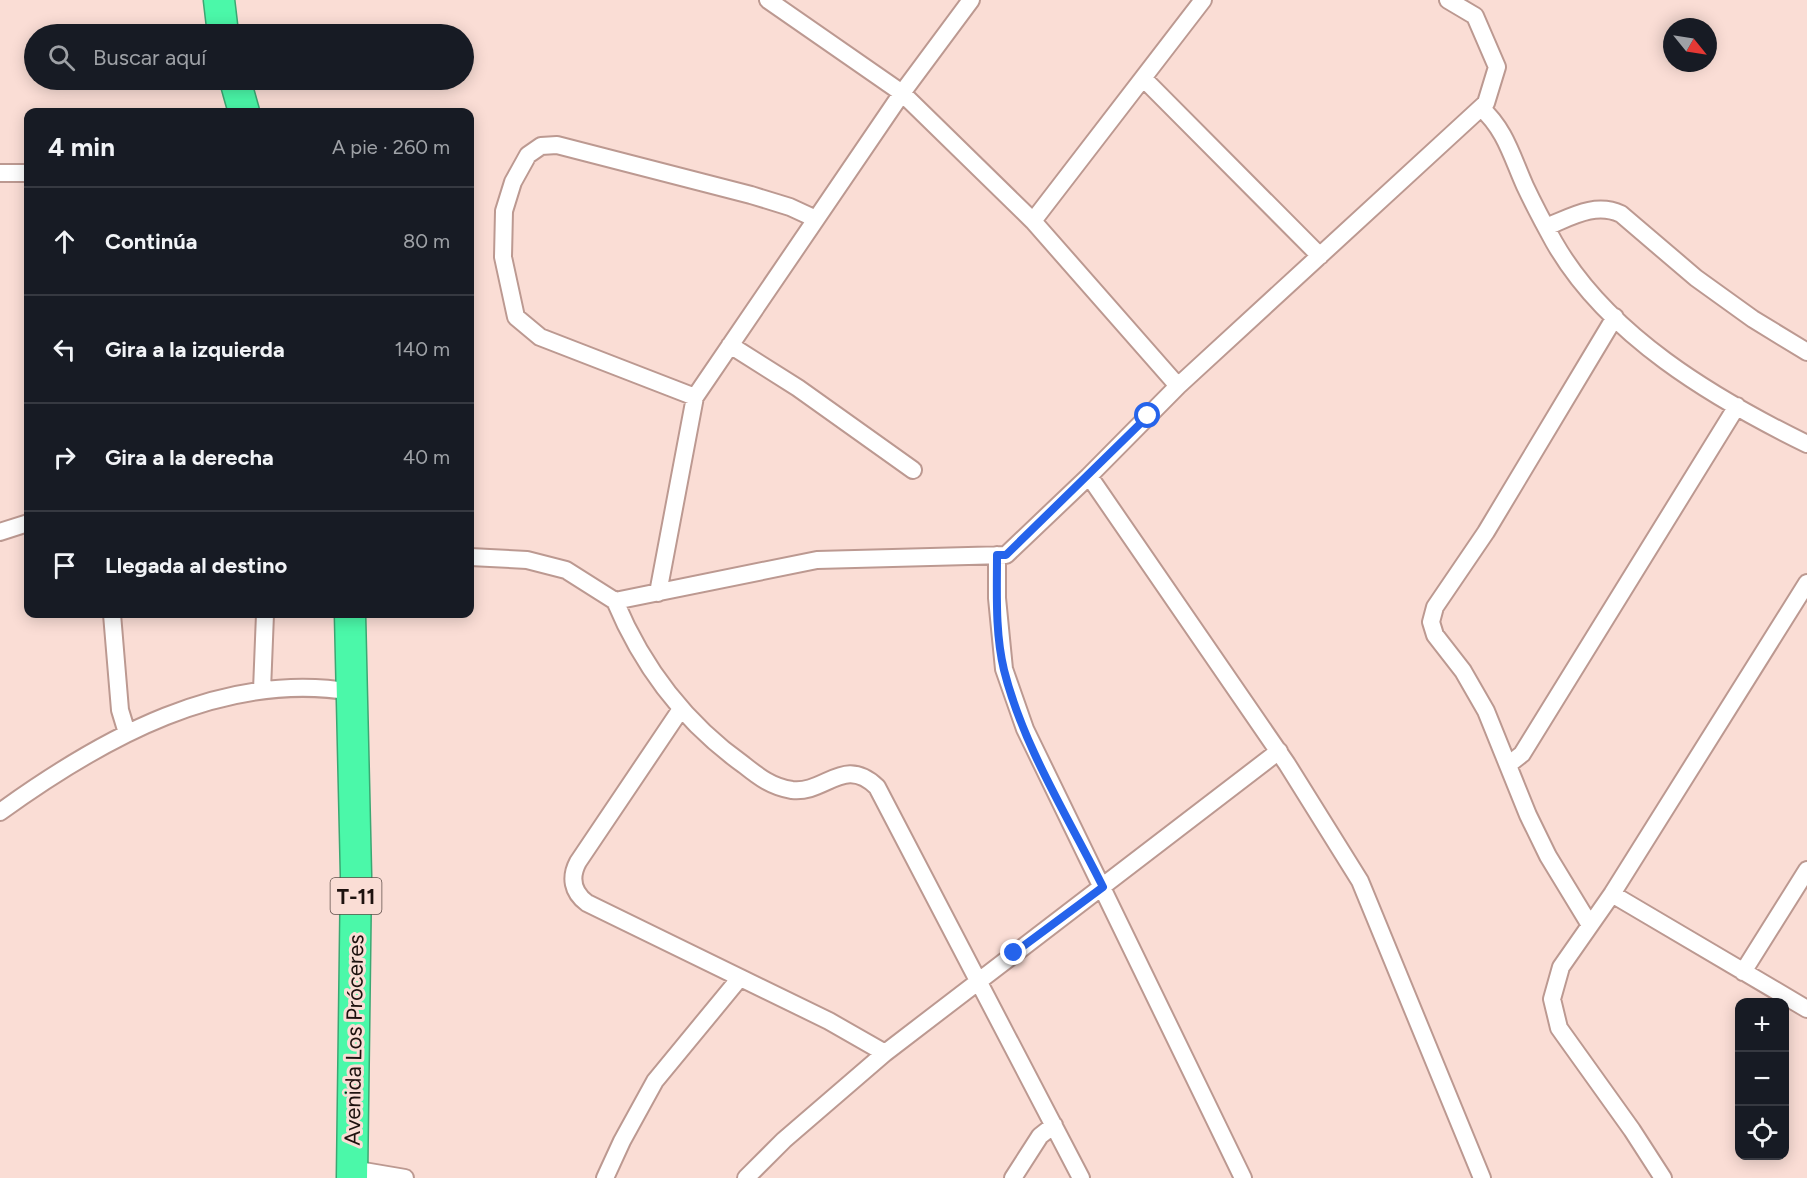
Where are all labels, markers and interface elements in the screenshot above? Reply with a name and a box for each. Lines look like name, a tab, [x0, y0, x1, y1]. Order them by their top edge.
north arrow	[1663, 18, 1717, 72]
search box	[24, 24, 474, 90]
icon: search	[45, 41, 78, 74]
text: Buscar aquí	[93, 44, 206, 71]
text: 4 min	[48, 131, 115, 163]
text: A pie · 260 m	[332, 135, 450, 159]
icon: ahead	[48, 225, 81, 258]
text: Continúa	[105, 228, 198, 255]
text: 80 m	[403, 229, 450, 253]
icon: left	[48, 333, 81, 366]
text: Gira a la izquierda	[105, 336, 285, 363]
text: 140 m	[395, 337, 450, 361]
route start	[1134, 402, 1160, 428]
icon: right	[48, 441, 81, 474]
text: Gira a la derecha	[105, 444, 274, 471]
text: 40 m	[403, 445, 450, 469]
icon: arrive	[48, 549, 81, 582]
text: Llegada al destino	[105, 552, 287, 579]
road number: T-11	[330, 878, 382, 914]
street label: Avenida Los Próceres	[339, 934, 369, 1146]
route end	[1000, 939, 1026, 965]
map controls	[1735, 998, 1789, 1160]
button: +	[1735, 998, 1789, 1052]
button: −	[1735, 1052, 1789, 1106]
button: locate	[1735, 1106, 1789, 1160]

